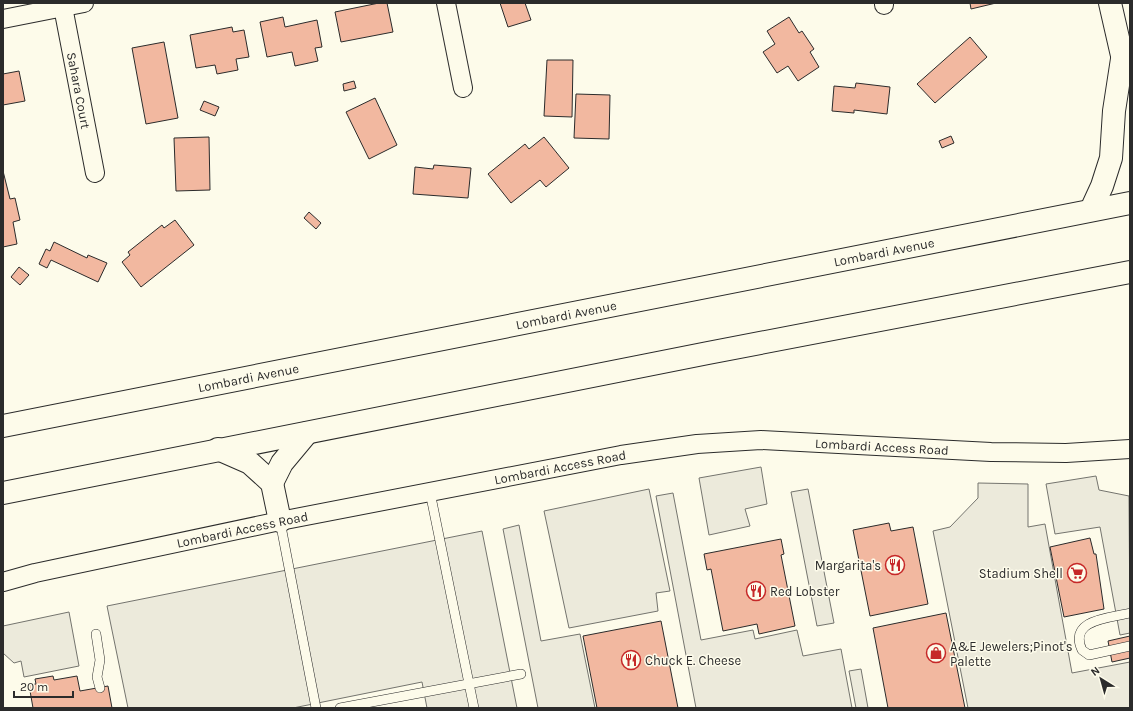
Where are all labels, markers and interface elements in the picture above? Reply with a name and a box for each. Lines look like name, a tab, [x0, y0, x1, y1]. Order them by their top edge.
street label: Sahara Court	[64, 51, 93, 130]
street label: Lombardi Avenue	[832, 235, 936, 269]
street label: Lombardi Avenue	[514, 298, 618, 332]
street label: Lombardi Avenue	[197, 361, 300, 395]
street label: Lombardi Access Road	[815, 436, 949, 458]
street label: Lombardi Access Road	[493, 447, 627, 487]
street label: Lombardi Access Road	[175, 509, 309, 551]
restaurant icon: Margarita's	[884, 554, 906, 576]
place label: Margarita's	[815, 558, 881, 573]
supermarket icon: Stadium Shell	[1066, 562, 1088, 584]
place label: Stadium Shell	[979, 566, 1063, 581]
restaurant icon: Red Lobster	[745, 580, 767, 602]
place label: Red Lobster	[770, 584, 840, 599]
place label: A&E Jewelers;Pinot's Palette	[950, 639, 1073, 669]
shop icon: A&E Jewelers;Pinot's Palette	[925, 642, 947, 664]
restaurant icon: Chuck E. Cheese	[620, 649, 642, 671]
place label: Chuck E. Cheese	[645, 653, 742, 668]
north arrow	[1081, 659, 1121, 699]
text: N	[1088, 664, 1102, 679]
scale bar	[14, 673, 73, 699]
text: 20 m	[20, 680, 48, 694]

